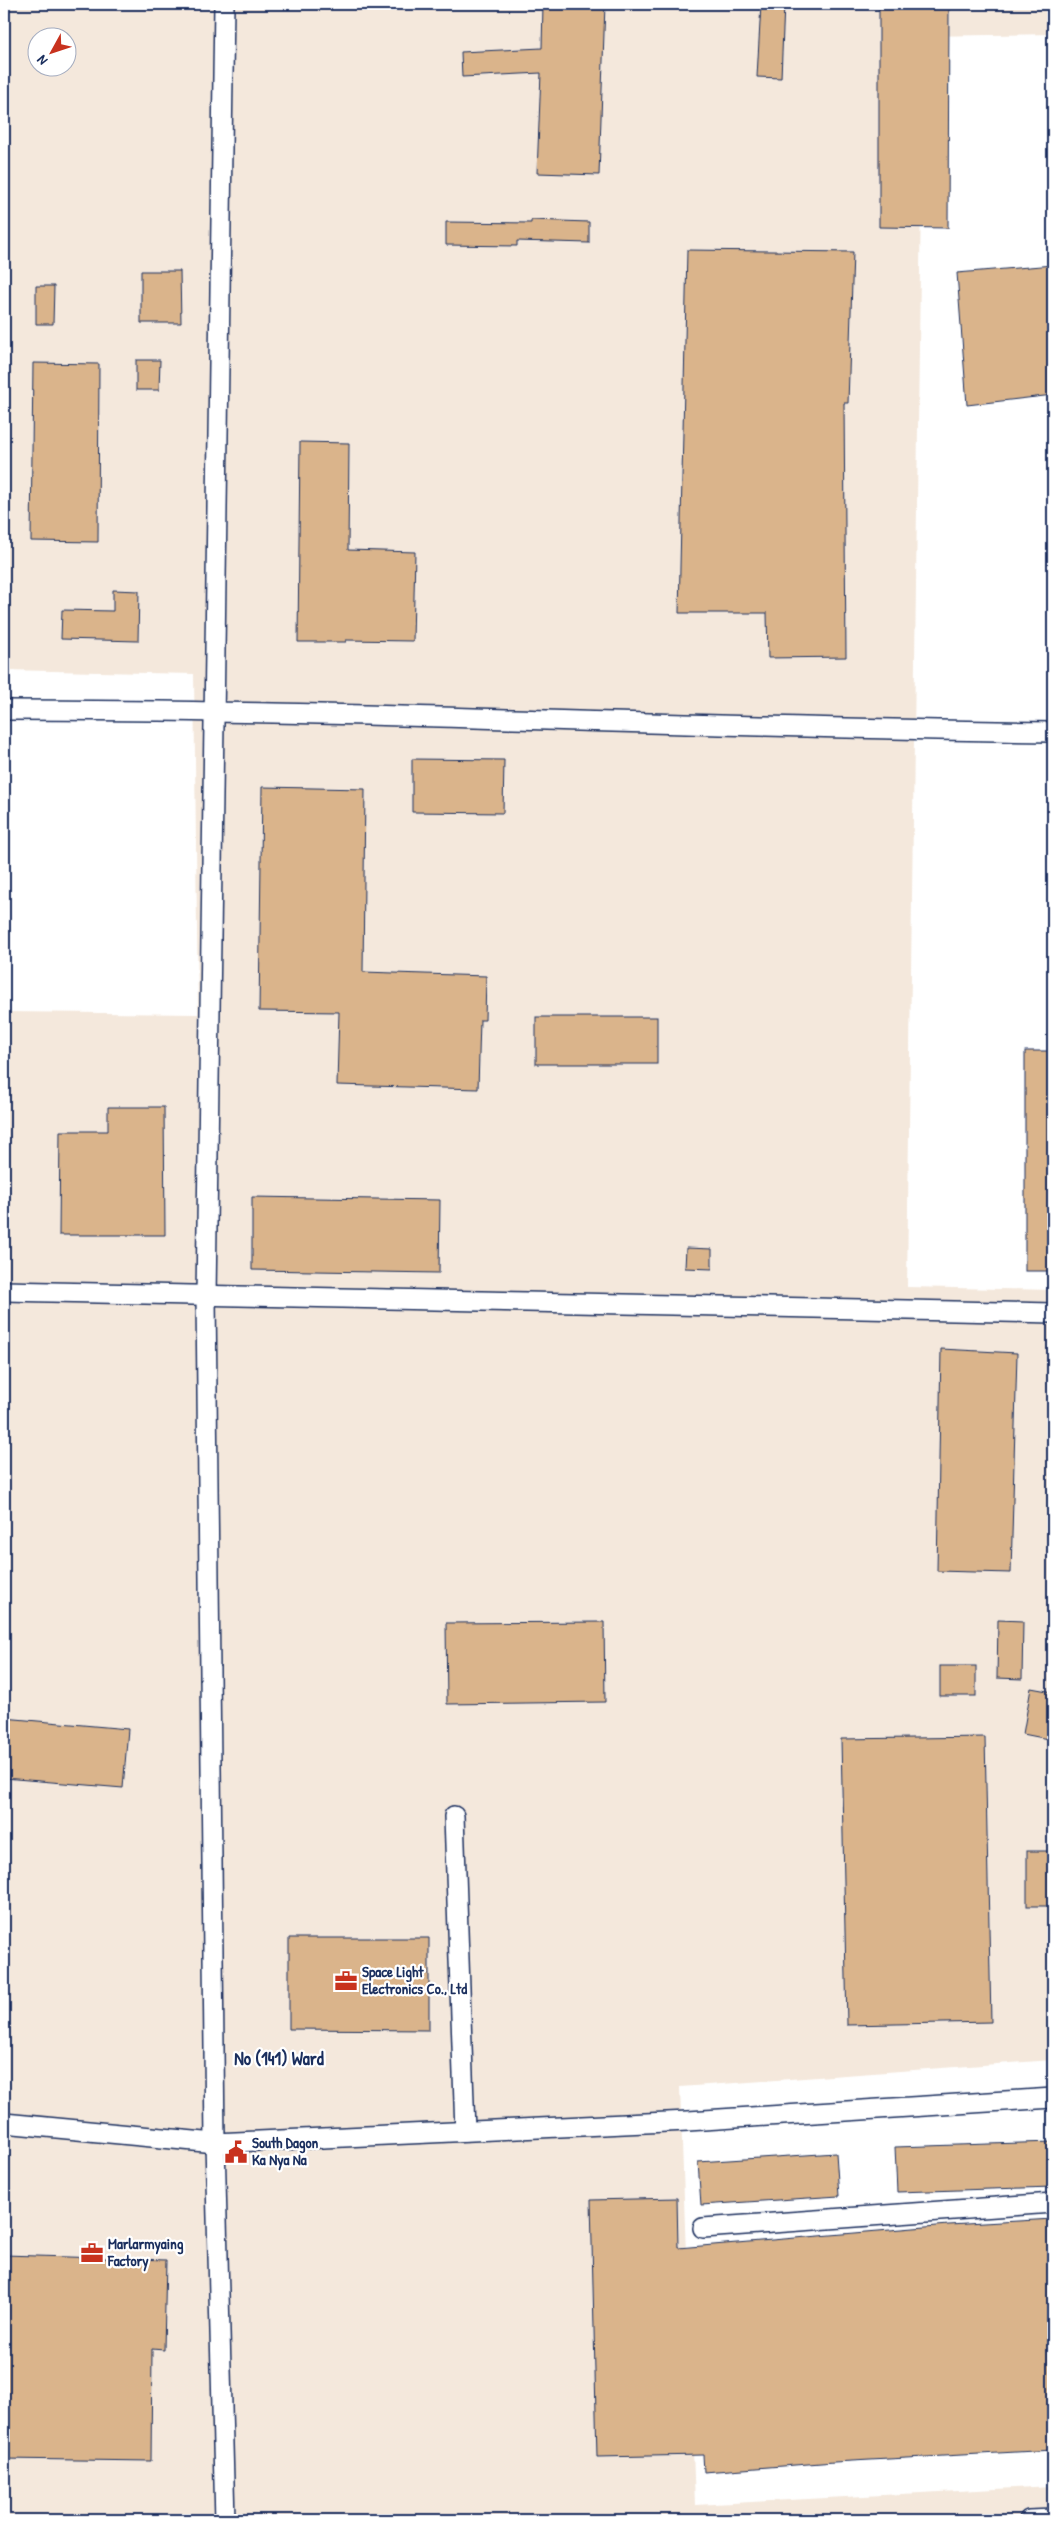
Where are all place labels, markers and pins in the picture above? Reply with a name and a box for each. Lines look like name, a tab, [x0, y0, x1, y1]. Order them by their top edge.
place label: Space Light Electronics Co., Ltd	[362, 1961, 467, 1999]
office icon: Space Light Electronics Co., Ltd	[333, 1968, 359, 1994]
place label: South Dagon Ka Nya Na	[252, 2132, 319, 2171]
public building icon: South Dagon Ka Nya Na	[223, 2139, 249, 2165]
place label: Marlarmyaing Factory	[107, 2233, 184, 2272]
office icon: Marlarmyaing Factory	[79, 2240, 105, 2266]

